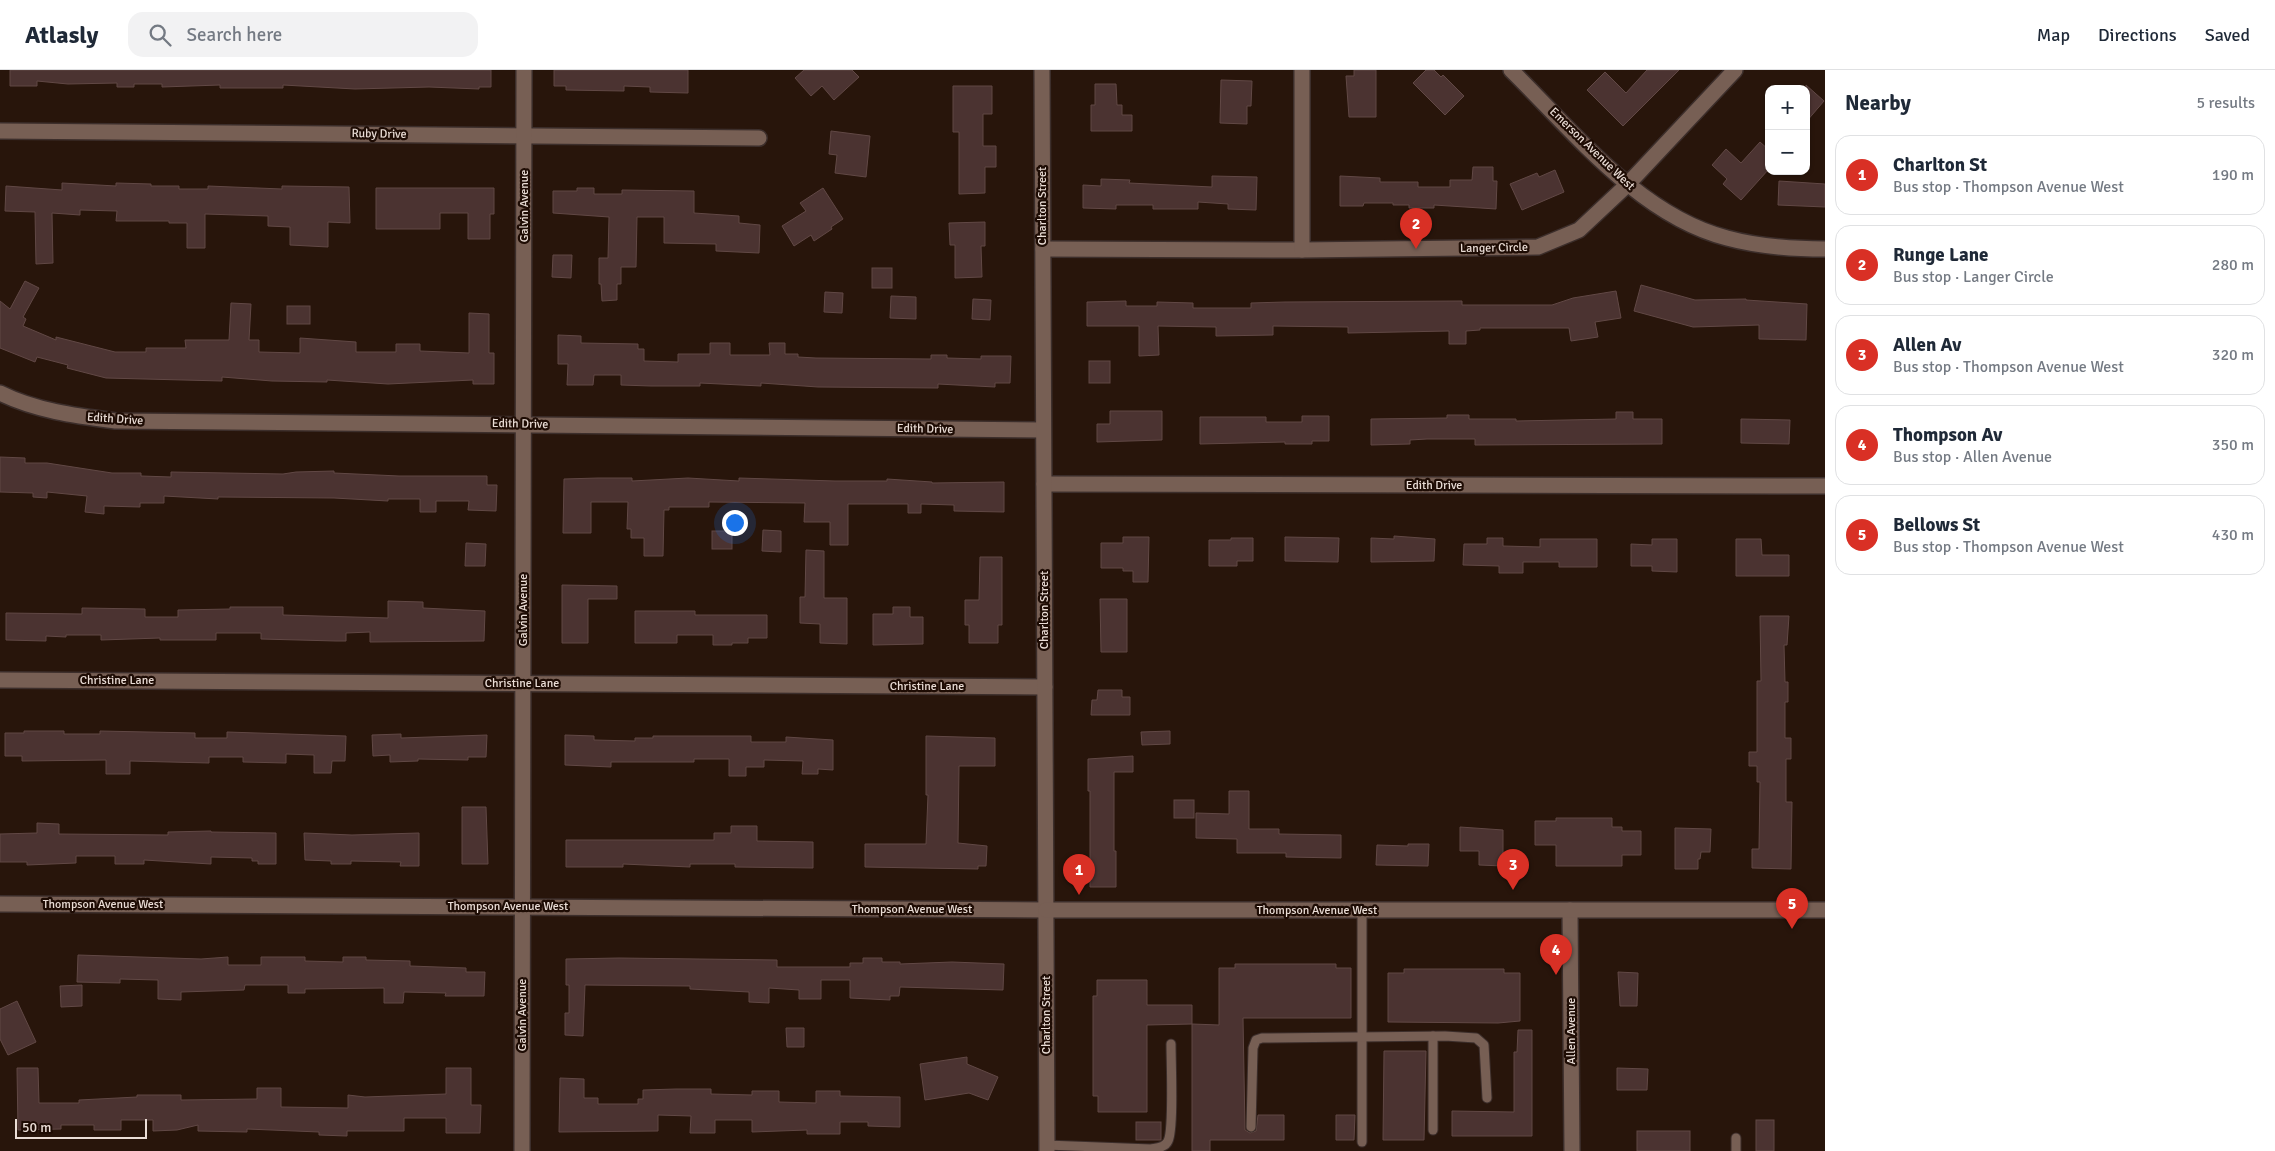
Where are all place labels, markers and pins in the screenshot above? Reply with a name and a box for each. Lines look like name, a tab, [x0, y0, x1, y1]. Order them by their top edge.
pin: 2	[1400, 208, 1432, 249]
pin: 3	[1497, 849, 1529, 890]
pin: 1	[1063, 854, 1095, 895]
pin: 5	[1776, 888, 1808, 929]
pin: 4	[1540, 934, 1572, 975]

